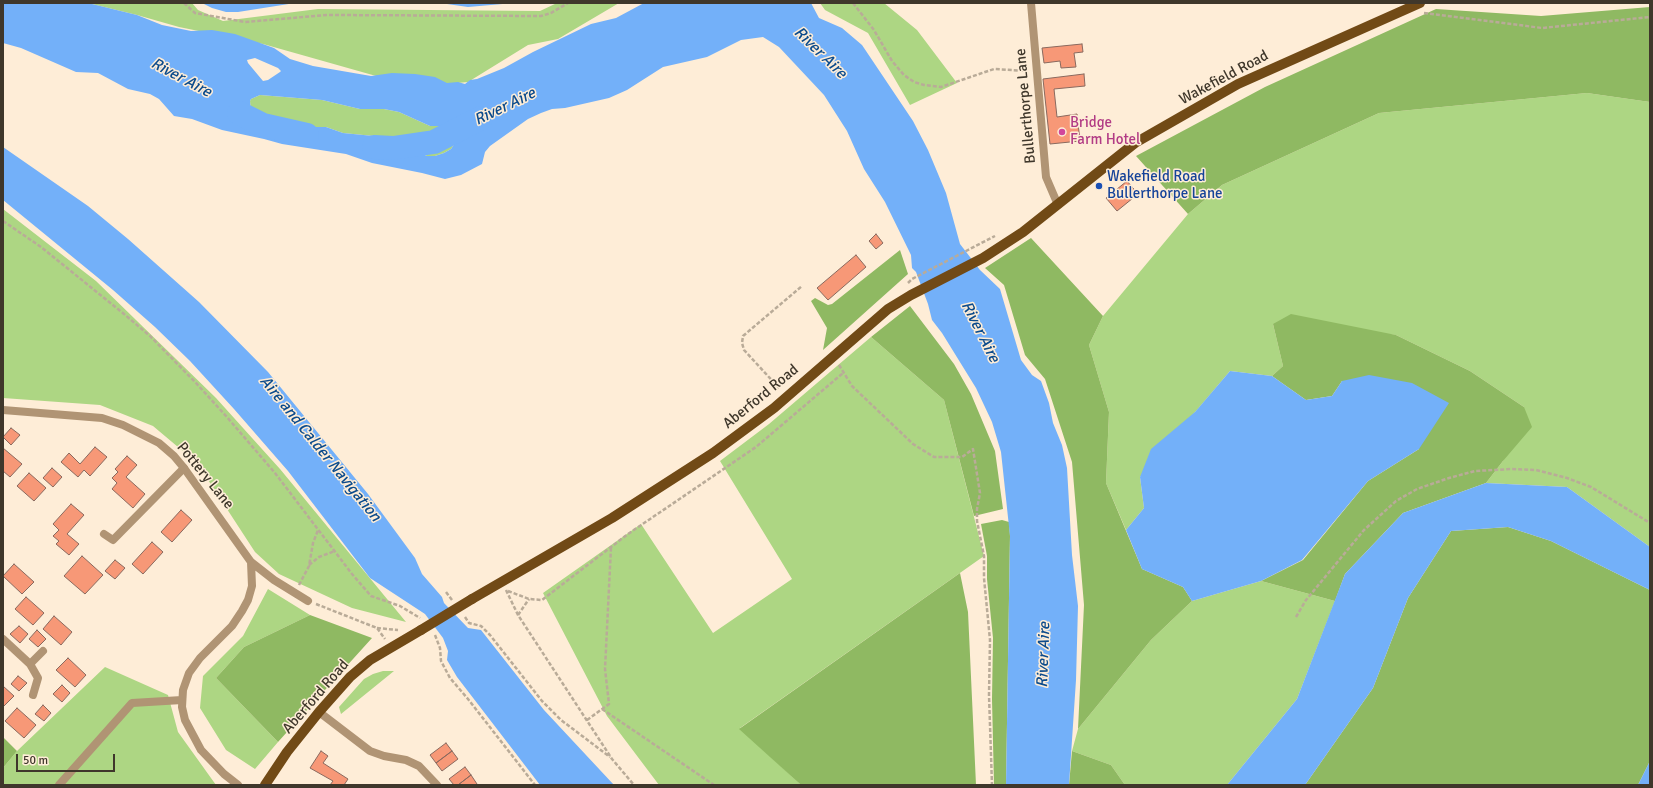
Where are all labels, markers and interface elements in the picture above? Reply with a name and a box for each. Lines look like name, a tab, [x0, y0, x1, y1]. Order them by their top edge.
water label: River Aire	[790, 23, 850, 83]
street label: Wakefield Road	[1176, 47, 1272, 109]
street label: Bullerthorpe Lane	[1012, 48, 1040, 164]
water label: River Aire	[147, 54, 215, 102]
water label: River Aire	[471, 84, 539, 130]
place label: Bridge Farm Hotel	[1070, 114, 1141, 149]
marker: Bridge Farm Hotel	[1057, 127, 1067, 137]
place label: Wakefield Road Bullerthorpe Lane	[1107, 168, 1223, 203]
marker: Wakefield Road Bullerthorpe Lane	[1094, 181, 1104, 191]
water label: River Aire	[956, 298, 1004, 366]
street label: Aberford Road	[720, 361, 802, 433]
water label: Aire and Calder Navigation	[255, 372, 385, 526]
street label: Pottery Lane	[173, 439, 237, 513]
water label: River Aire	[1033, 622, 1055, 688]
street label: Aberford Road	[279, 656, 353, 738]
scale bar	[18, 746, 117, 772]
text: 50 m	[23, 753, 48, 768]

